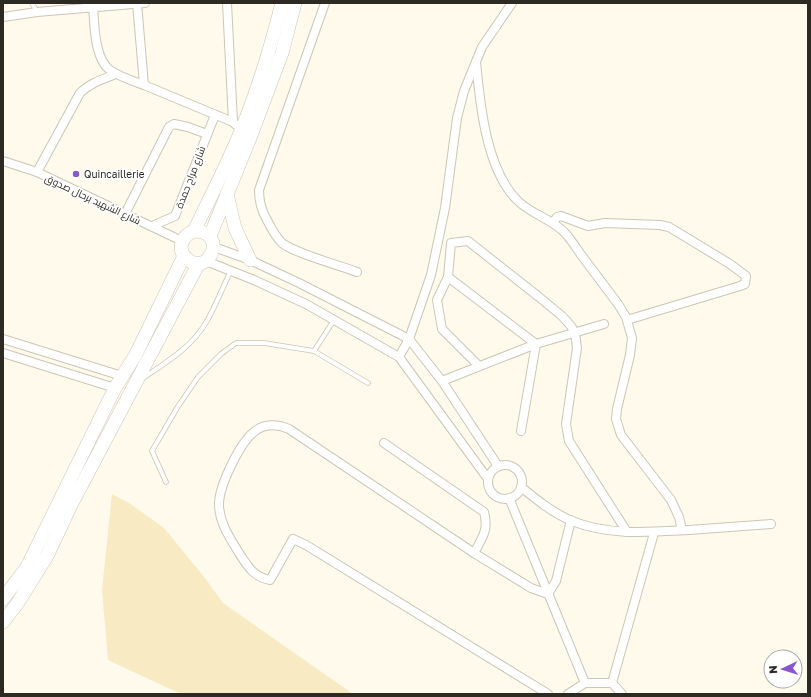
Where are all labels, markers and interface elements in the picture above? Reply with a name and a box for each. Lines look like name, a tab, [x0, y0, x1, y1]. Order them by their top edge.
street label: شارع مراح حمدة	[173, 144, 208, 210]
place label: Quincaillerie	[84, 168, 145, 180]
marker: Quincaillerie	[71, 169, 81, 179]
street label: شارع الشهيد برحال صدوق	[43, 172, 143, 227]
north arrow	[763, 649, 803, 689]
text: N	[766, 665, 779, 674]

